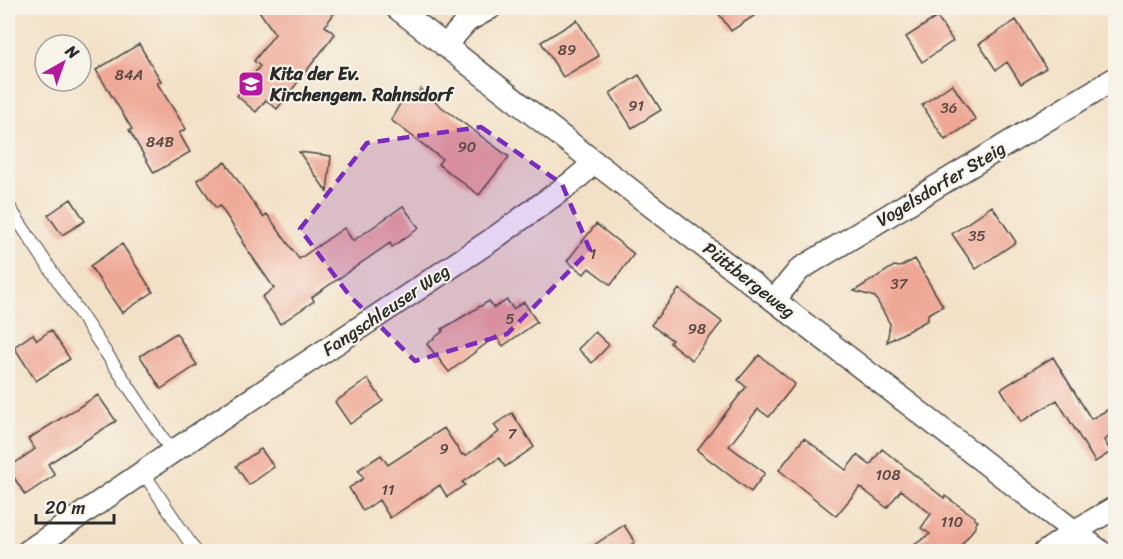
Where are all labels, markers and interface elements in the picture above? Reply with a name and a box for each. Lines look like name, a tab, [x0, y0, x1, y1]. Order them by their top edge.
north arrow	[33, 33, 93, 93]
text: N	[58, 37, 87, 67]
house number: 89	[558, 37, 576, 63]
place label: Kita der Ev. Kirchengem. Rahnsdorf	[269, 58, 455, 111]
house number: 84A	[115, 62, 143, 88]
school or university icon: Kita der Ev. Kirchengem. Rahnsdorf	[236, 69, 266, 99]
house number: 91	[628, 93, 644, 119]
house number: 36	[941, 95, 957, 121]
house number: 84B	[146, 129, 174, 155]
street label: Vogelsdorfer Steig	[870, 133, 1012, 235]
house number: 90	[458, 134, 476, 160]
house number: 35	[968, 223, 986, 249]
street label: Püttbergeweg	[696, 233, 802, 327]
house number: 1	[590, 241, 596, 267]
street label: Fangschleuser Weg	[315, 255, 457, 365]
house number: 37	[891, 271, 909, 297]
house number: 5	[505, 306, 515, 332]
house number: 98	[688, 316, 706, 342]
house number: 7	[508, 421, 518, 447]
house number: 9	[439, 436, 449, 462]
house number: 108	[876, 462, 900, 488]
house number: 11	[382, 477, 394, 503]
scale bar	[36, 487, 114, 525]
text: 20 m	[45, 492, 85, 524]
house number: 110	[941, 509, 963, 535]

